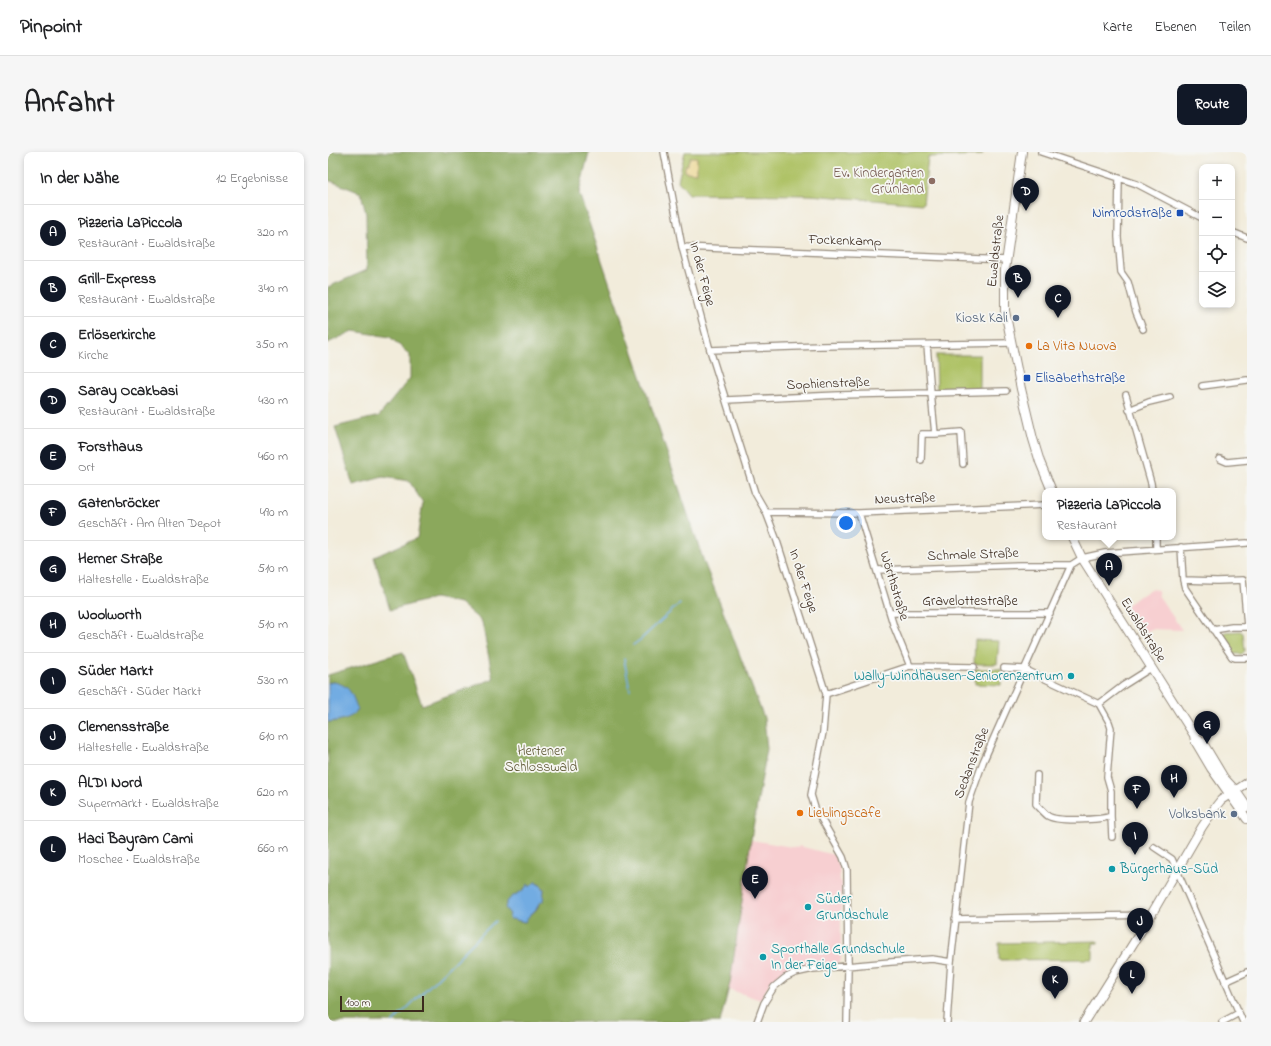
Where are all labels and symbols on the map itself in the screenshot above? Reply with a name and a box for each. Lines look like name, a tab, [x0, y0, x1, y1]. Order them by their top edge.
place label: Ev. Kindergarten Grünland	[833, 163, 924, 200]
marker: Ev. Kindergarten Grünland	[927, 176, 937, 186]
pin: D	[1013, 178, 1039, 211]
place label: Nimrodstraße	[1092, 203, 1173, 224]
marker: Nimrodstraße	[1175, 208, 1185, 218]
street label: Ewaldstraße	[982, 213, 1010, 288]
street label: Fockenkamp	[807, 229, 882, 253]
street label: In der Feige	[682, 239, 721, 310]
pin: B	[1005, 265, 1031, 298]
pin: C	[1045, 285, 1071, 318]
place label: Kiosk Kali	[955, 308, 1008, 329]
marker: Kiosk Kali	[1011, 313, 1021, 323]
place label: La Vita Nuova	[1037, 336, 1116, 357]
marker: La Vita Nuova	[1024, 341, 1034, 351]
place label: Elisabethstraße	[1035, 368, 1126, 389]
street label: Sophienstraße	[786, 372, 871, 396]
marker: Elisabethstraße	[1022, 373, 1032, 383]
street label: Neustraße	[874, 487, 937, 511]
your location	[836, 513, 856, 533]
street label: Schmale Straße	[927, 543, 1020, 567]
street label: In der Feige	[782, 546, 823, 617]
street label: Wörthstraße	[874, 549, 915, 624]
pin: A	[1096, 553, 1122, 586]
street label: Gravelottestraße	[922, 591, 1018, 612]
street label: Ewaldstraße	[1115, 594, 1172, 667]
place label: Wally-Windhausen-Seniorenzentrum	[854, 666, 1063, 688]
marker: Wally-Windhausen-Seniorenzentrum	[1066, 671, 1076, 681]
pin: G	[1194, 711, 1220, 744]
street label: Sedanstraße	[949, 724, 995, 802]
park label: Hertener Schlosswald	[505, 741, 577, 778]
pin: H	[1161, 765, 1187, 798]
pin: F	[1124, 776, 1150, 809]
place label: Lieblingscafe	[808, 803, 881, 825]
place label: Volksbank	[1168, 804, 1227, 825]
marker: Lieblingscafe	[795, 808, 805, 818]
marker: Volksbank	[1229, 809, 1239, 819]
pin: I	[1122, 822, 1148, 855]
place label: Bürgerhaus-Süd	[1119, 859, 1218, 881]
marker: Bürgerhaus-Süd	[1107, 864, 1117, 874]
pin: E	[742, 866, 768, 899]
place label: Süder Grundschule	[816, 889, 889, 926]
marker: Süder Grundschule	[803, 902, 813, 912]
pin: J	[1127, 908, 1153, 941]
place label: Sporthalle Grundschule In der Feige	[771, 939, 906, 977]
marker: Sporthalle Grundschule In der Feige	[758, 952, 768, 962]
pin: L	[1119, 961, 1145, 994]
pin: K	[1042, 966, 1068, 999]
scale bar	[340, 994, 424, 1013]

